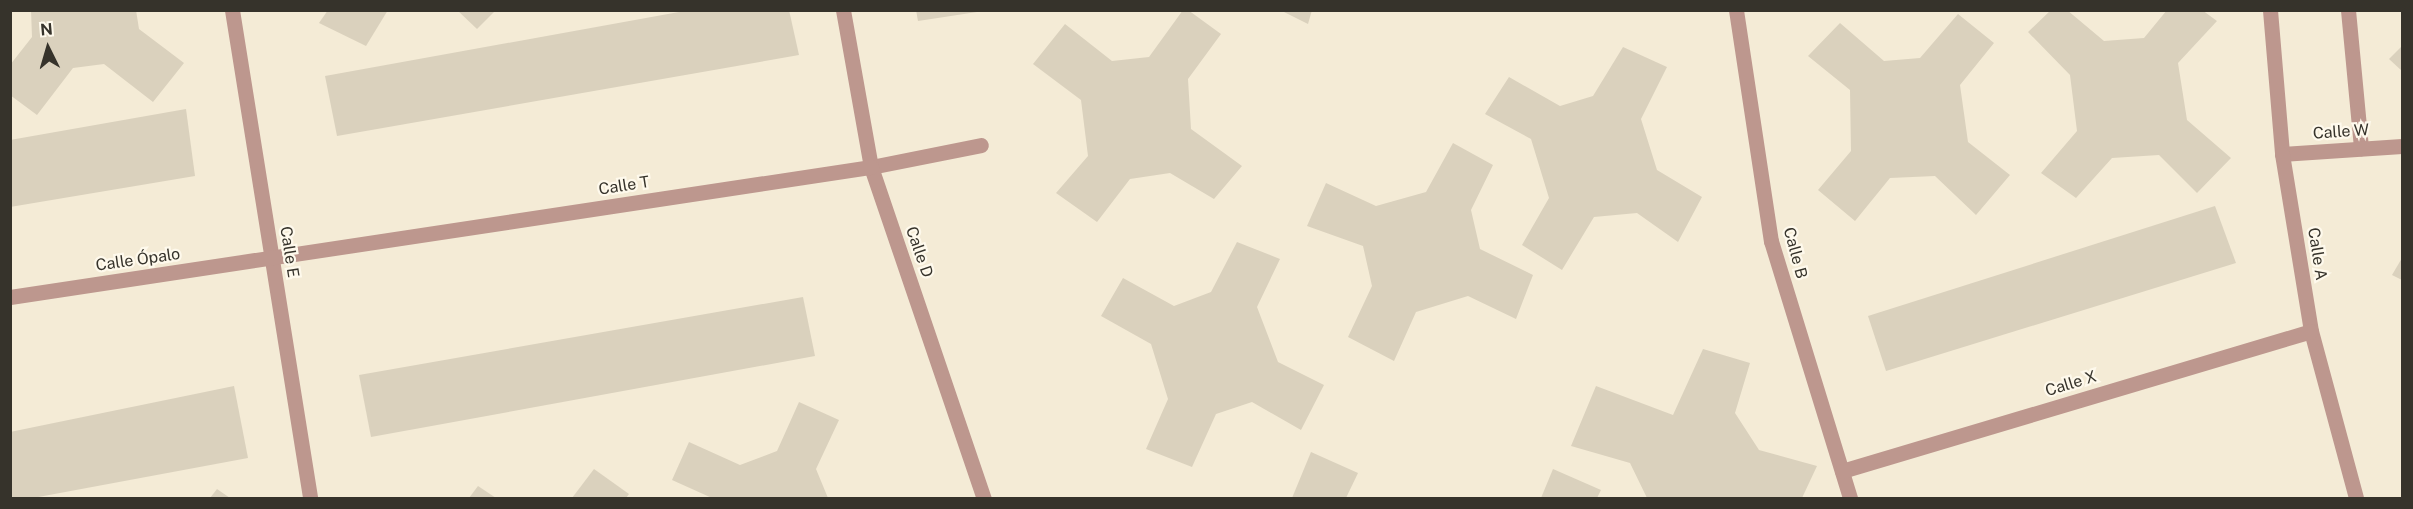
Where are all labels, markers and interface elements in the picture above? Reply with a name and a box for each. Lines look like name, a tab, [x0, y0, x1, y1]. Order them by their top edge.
north arrow	[18, 18, 78, 78]
text: N	[39, 20, 53, 40]
street label: Calle W	[2312, 120, 2370, 144]
street label: Calle T	[597, 173, 651, 199]
street label: Calle D	[901, 224, 937, 280]
street label: Calle E	[275, 225, 303, 279]
street label: Calle B	[1779, 225, 1811, 281]
street label: Calle A	[2303, 226, 2331, 282]
street label: Calle Ópalo	[94, 245, 182, 275]
street label: Calle X	[2043, 367, 2099, 401]

